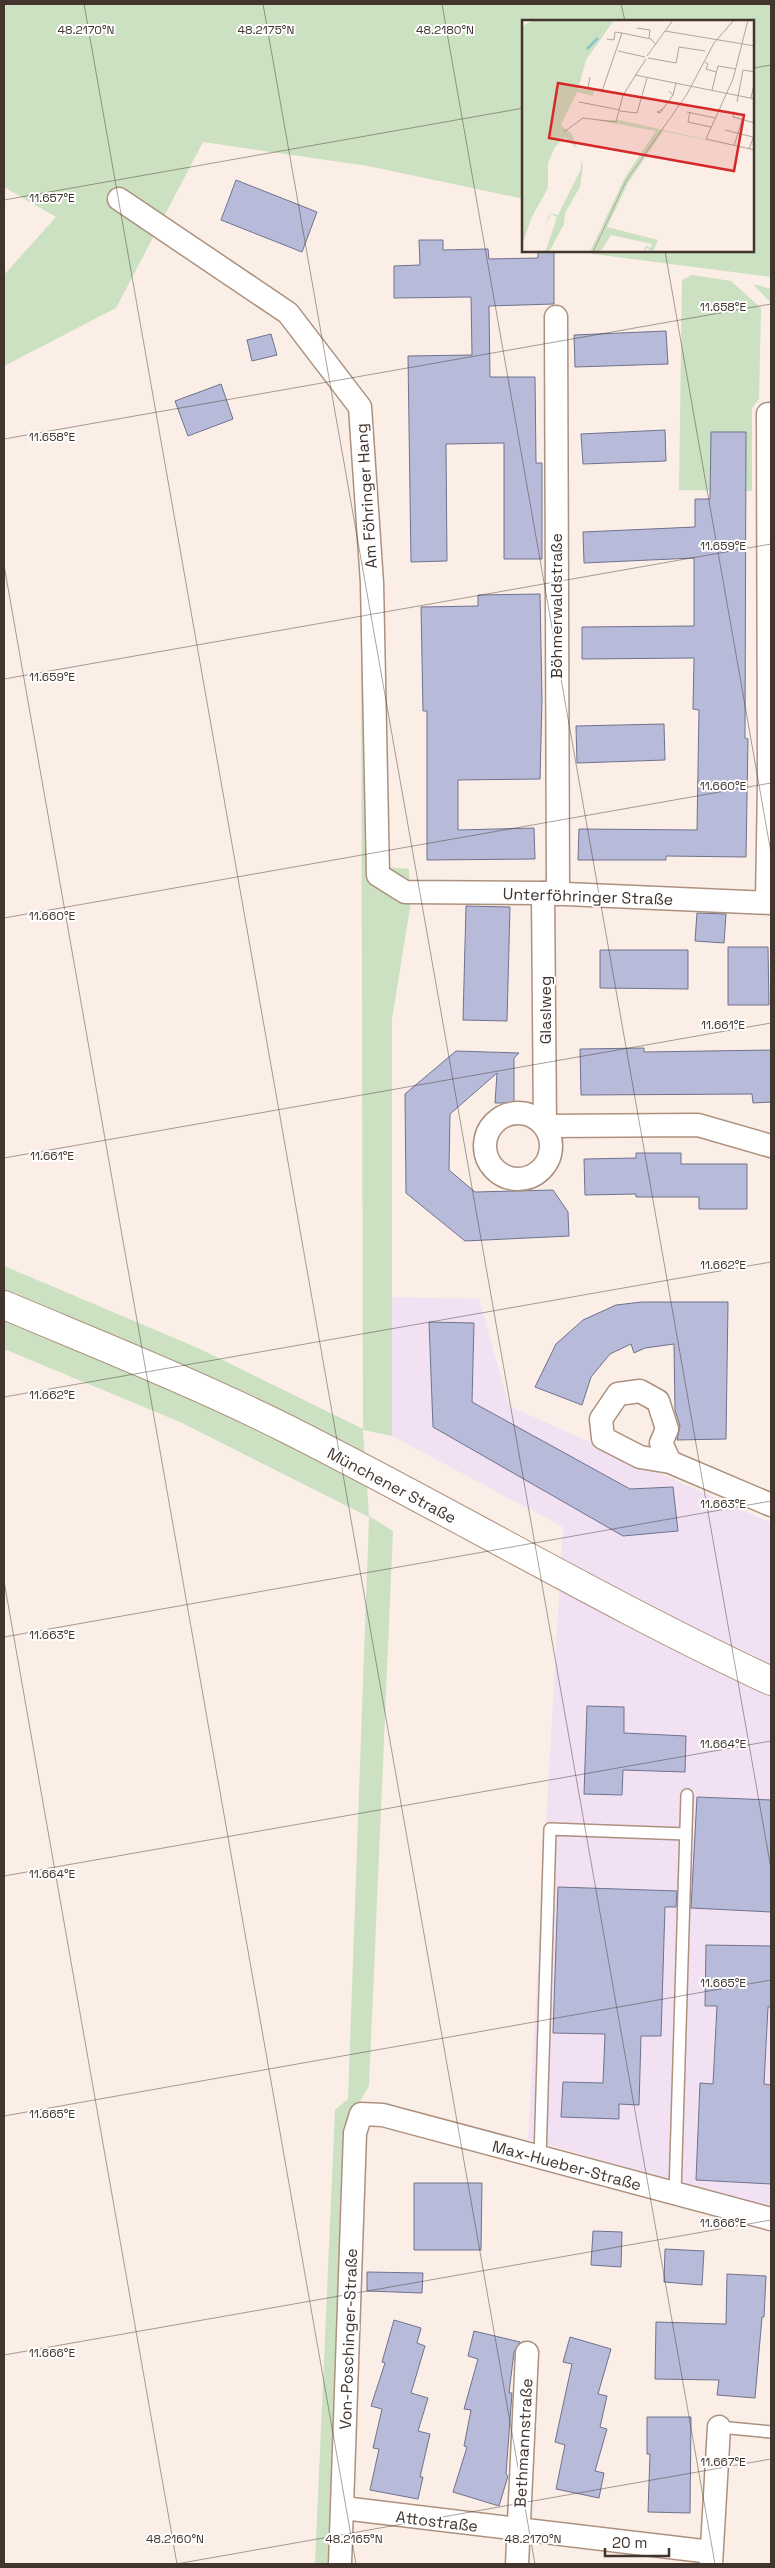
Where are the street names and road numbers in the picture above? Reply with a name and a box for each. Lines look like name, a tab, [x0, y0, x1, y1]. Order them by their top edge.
street label: Am Föhringer Hang	[351, 423, 382, 569]
street label: Böhmerwaldstraße	[546, 533, 567, 679]
street label: Unterföhringer Straße	[502, 883, 674, 910]
street label: Glaslweg	[535, 976, 556, 1044]
street label: Münchener Straße	[324, 1443, 460, 1528]
street label: Max-Hueber-Straße	[490, 2135, 644, 2195]
street label: Von-Poschinger-Straße	[335, 2248, 362, 2430]
street label: Bethmannstraße	[510, 2378, 537, 2508]
street label: Attostraße	[395, 2506, 479, 2537]

